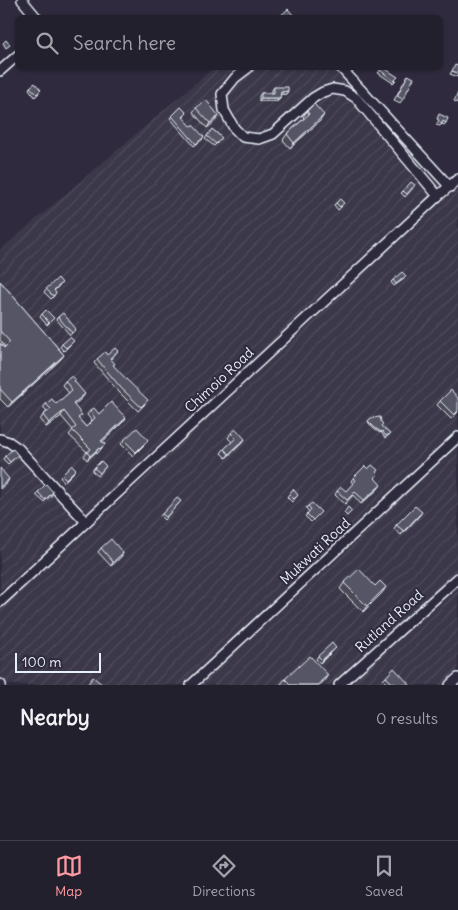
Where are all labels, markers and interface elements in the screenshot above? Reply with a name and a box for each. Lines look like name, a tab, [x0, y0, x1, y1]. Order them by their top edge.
search box	[15, 15, 443, 70]
icon: search	[33, 29, 61, 57]
text: Search here	[73, 31, 176, 55]
street label: Chimoio Road	[181, 343, 257, 417]
street label: Mukwati Road	[276, 514, 354, 588]
street label: Rutland Road	[351, 586, 427, 656]
scale bar	[15, 650, 101, 673]
text: 100 m	[22, 653, 62, 671]
text: Nearby	[20, 704, 90, 731]
text: 0 results	[376, 708, 438, 728]
tab: Map	[55, 852, 83, 900]
tab: Directions	[192, 852, 255, 900]
tab: Saved	[365, 852, 403, 900]

